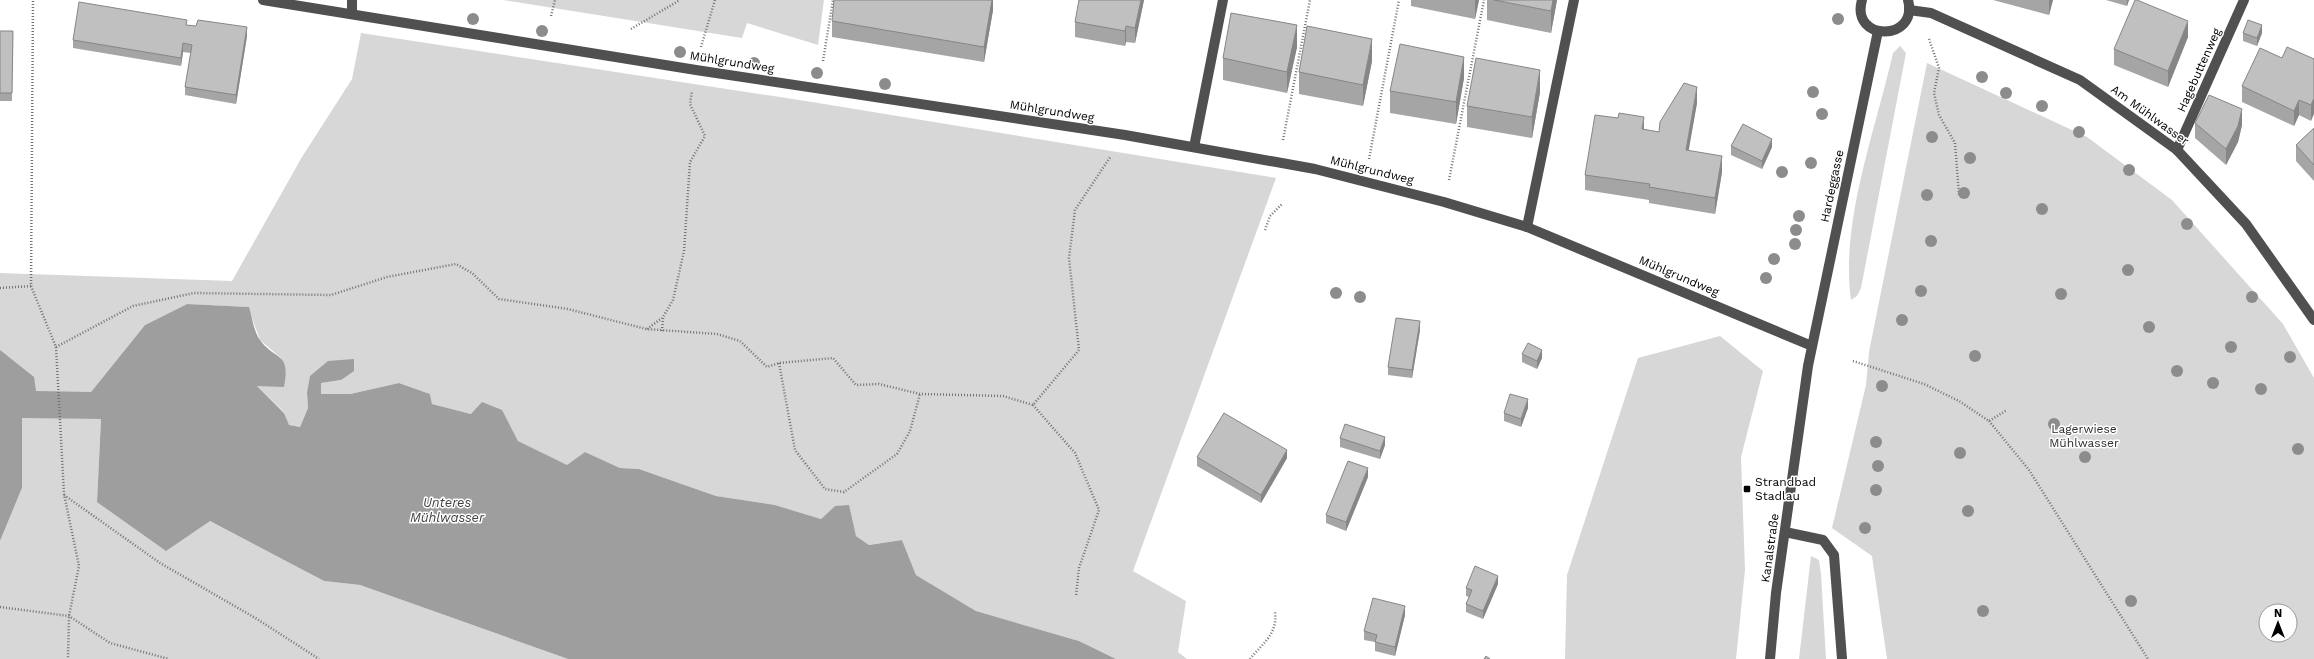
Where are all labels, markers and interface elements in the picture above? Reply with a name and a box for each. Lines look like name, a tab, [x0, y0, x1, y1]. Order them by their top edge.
street label: Hagebuttenweg	[2174, 25, 2224, 114]
street label: Mühlgrundweg	[689, 48, 776, 76]
street label: Am Mühlwasser	[2108, 82, 2192, 148]
street label: Mühlgrundweg	[1009, 97, 1096, 125]
street label: Hardeggasse	[1817, 148, 1847, 224]
street label: Mühlgrundweg	[1329, 153, 1416, 187]
street label: Mühlgrundweg	[1637, 253, 1722, 299]
park label: Lagerwiese Mühlwasser	[2049, 422, 2119, 450]
place label: Strandbad Stadlau	[1755, 475, 1816, 503]
marker: Strandbad Stadlau	[1742, 484, 1752, 494]
water label: Unteres Mühlwasser	[410, 495, 485, 525]
street label: Kanalstraße	[1758, 512, 1782, 583]
north arrow	[2258, 603, 2298, 643]
text: N	[2274, 607, 2282, 620]

